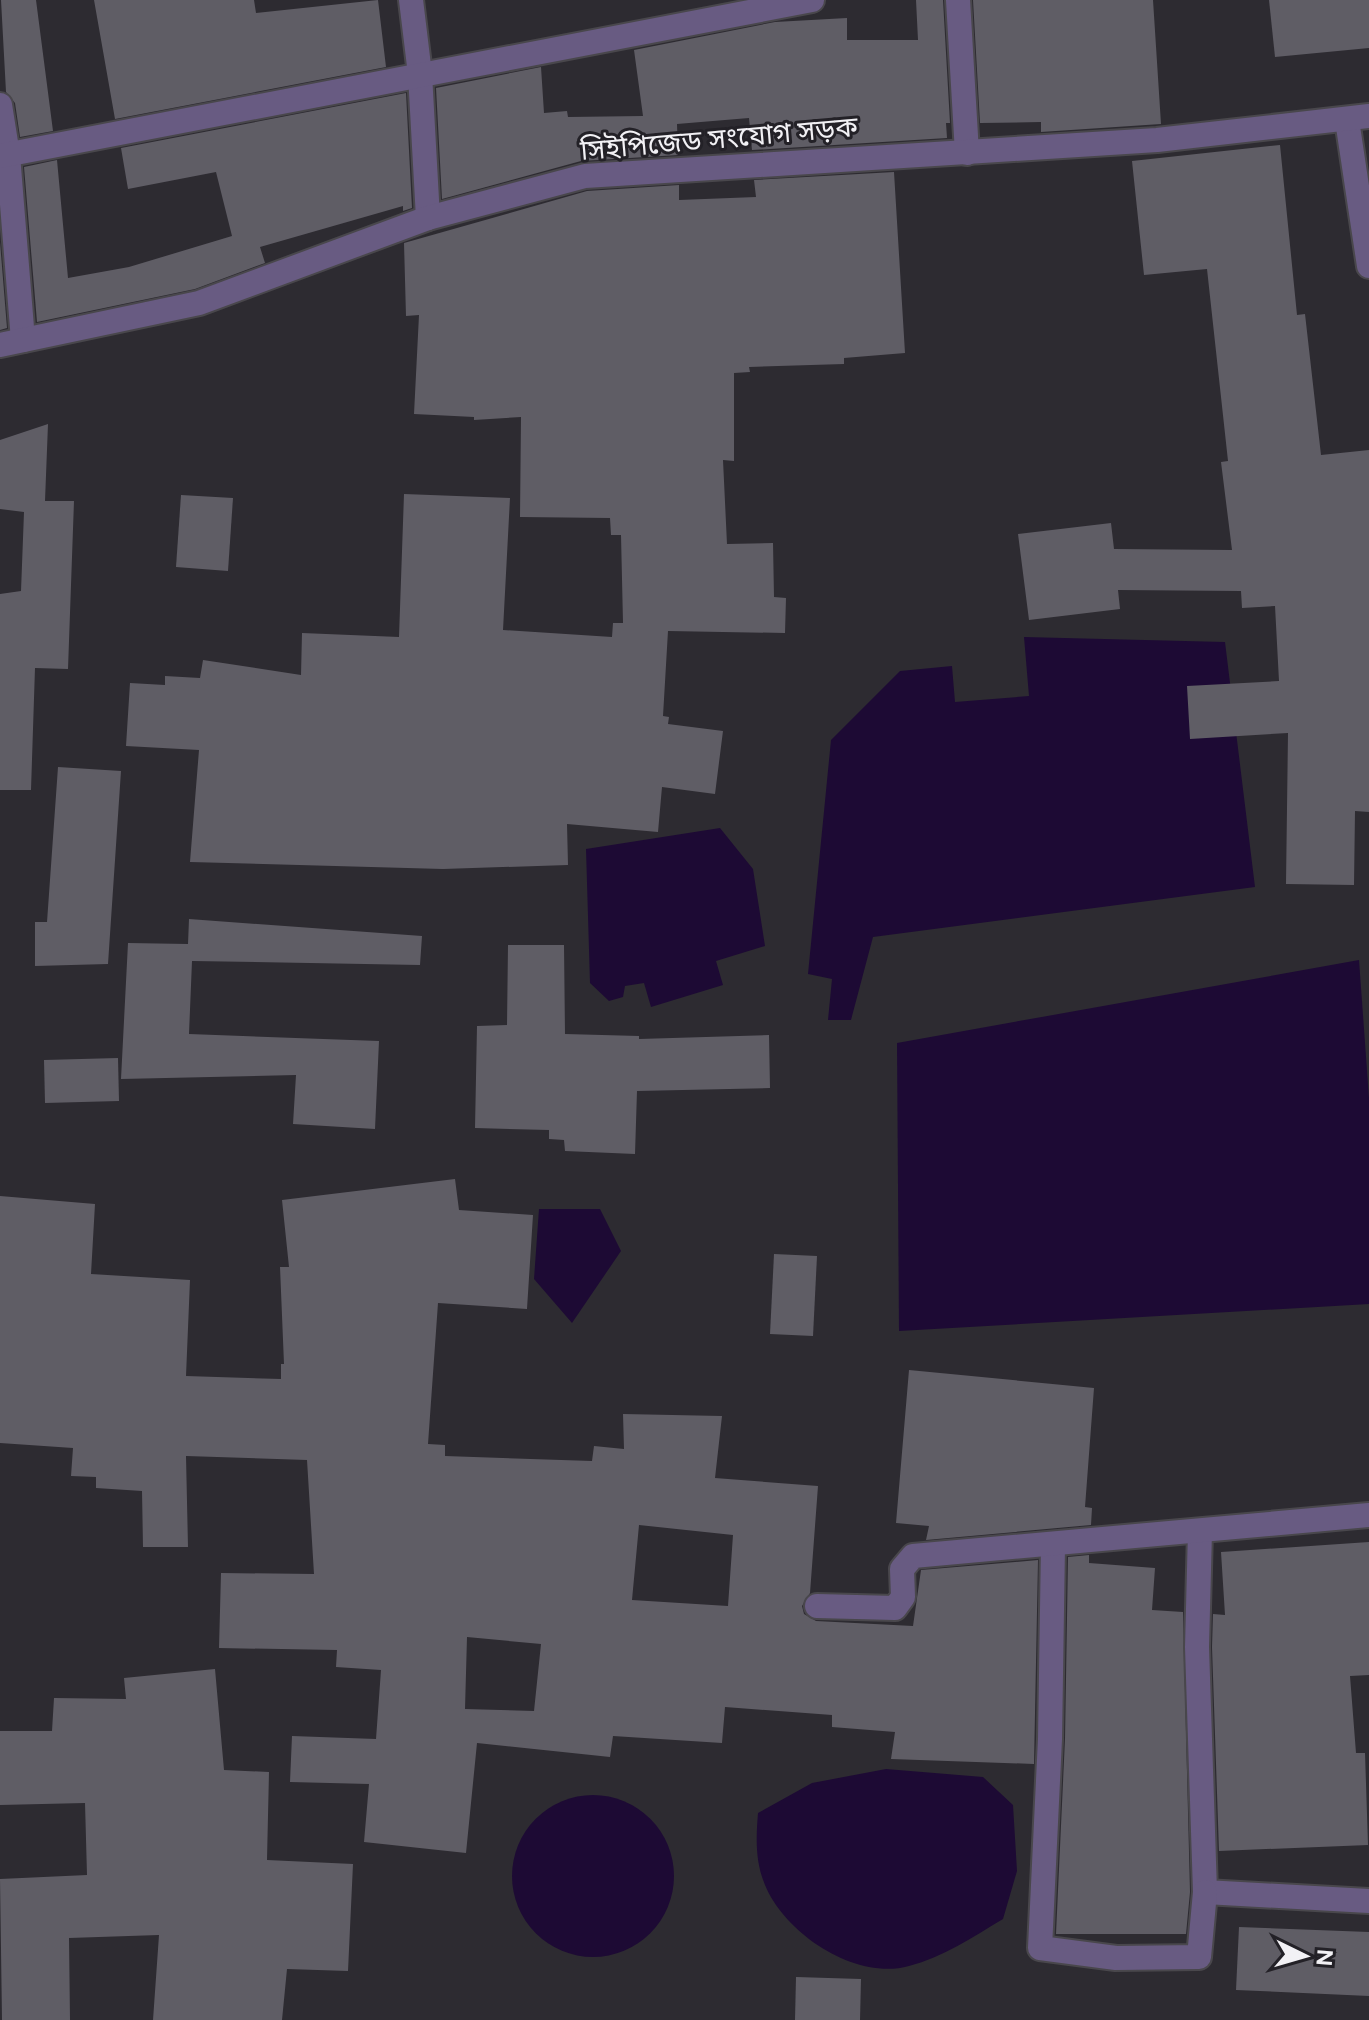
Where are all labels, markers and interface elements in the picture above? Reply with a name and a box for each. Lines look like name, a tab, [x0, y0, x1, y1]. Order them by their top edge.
street label: সিইপিজেড সংযোগ সড়ক	[578, 109, 859, 167]
north arrow	[1265, 1916, 1345, 1996]
text: N	[1310, 1948, 1339, 1967]

